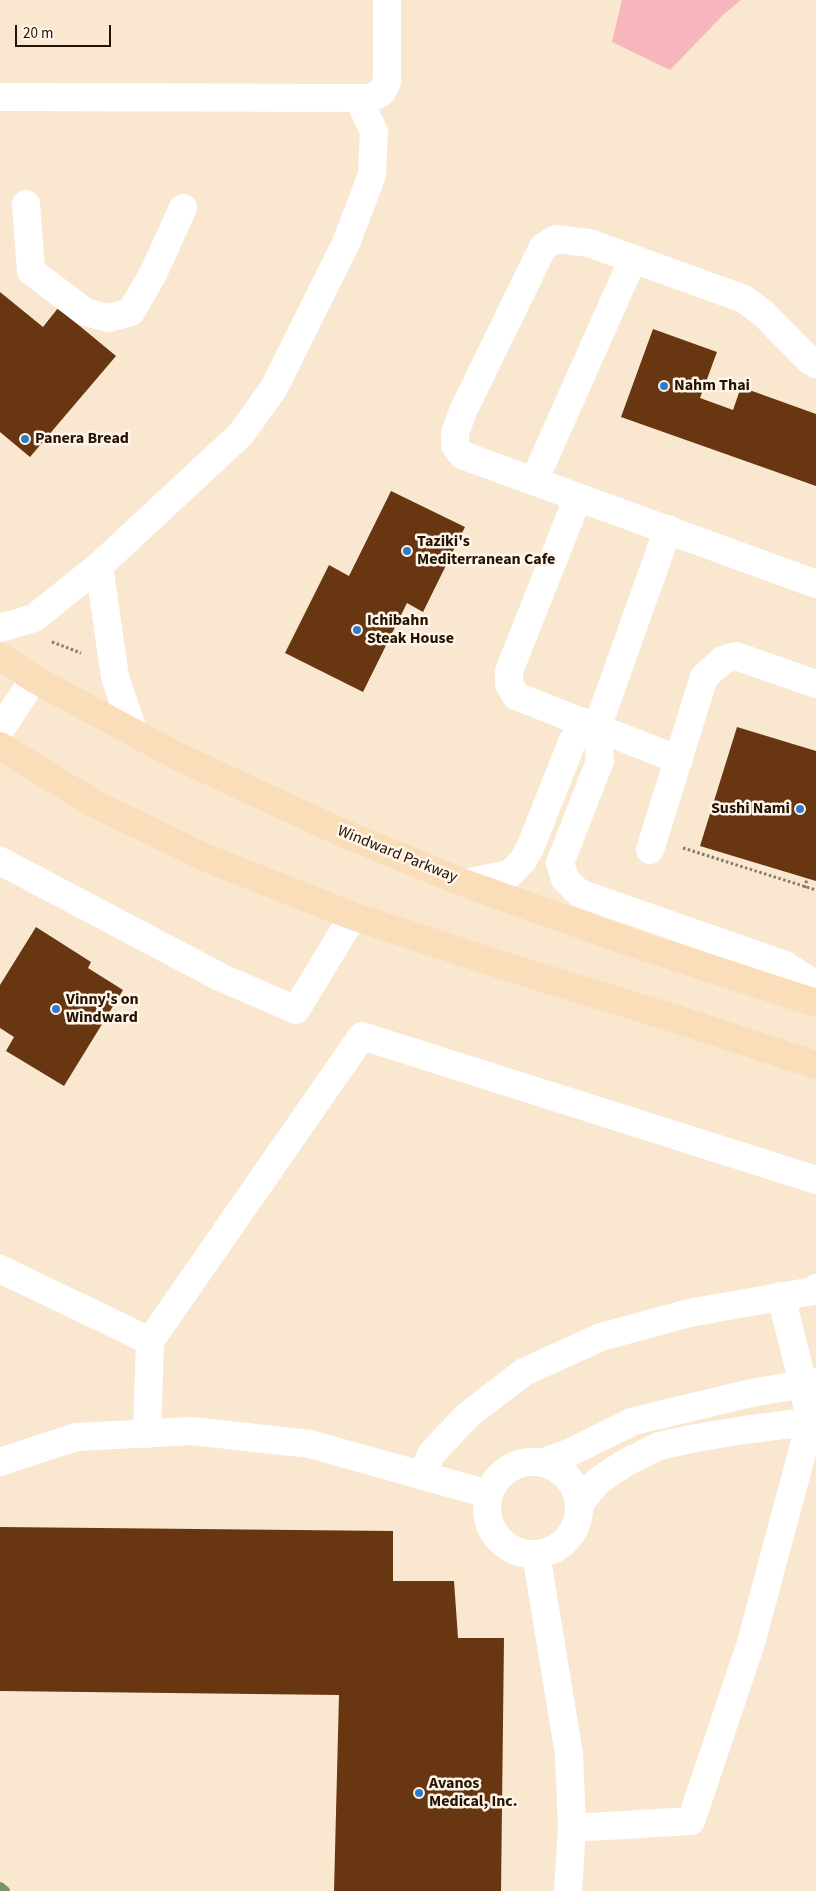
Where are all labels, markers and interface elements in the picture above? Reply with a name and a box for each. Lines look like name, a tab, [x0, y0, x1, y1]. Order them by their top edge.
scale bar	[18, 15, 114, 47]
text: 20 m	[23, 23, 53, 44]
place label: Nahm Thai	[674, 376, 750, 396]
marker: Nahm Thai	[658, 380, 670, 392]
place label: Panera Bread	[35, 429, 129, 449]
marker: Panera Bread	[19, 433, 31, 445]
place label: Taziki's Mediterranean Cafe	[417, 532, 555, 570]
marker: Taziki's Mediterranean Cafe	[401, 545, 413, 557]
place label: Ichibahn Steak House	[367, 611, 454, 649]
marker: Ichibahn Steak House	[351, 624, 363, 636]
place label: Sushi Nami	[711, 799, 790, 819]
marker: Sushi Nami	[794, 803, 806, 815]
street label: Windward Parkway	[334, 822, 460, 888]
place label: Vinny's on Windward	[66, 990, 139, 1028]
marker: Vinny's on Windward	[50, 1003, 62, 1015]
place label: Avanos Medical, Inc.	[429, 1774, 518, 1812]
marker: Avanos Medical, Inc.	[413, 1787, 425, 1799]

